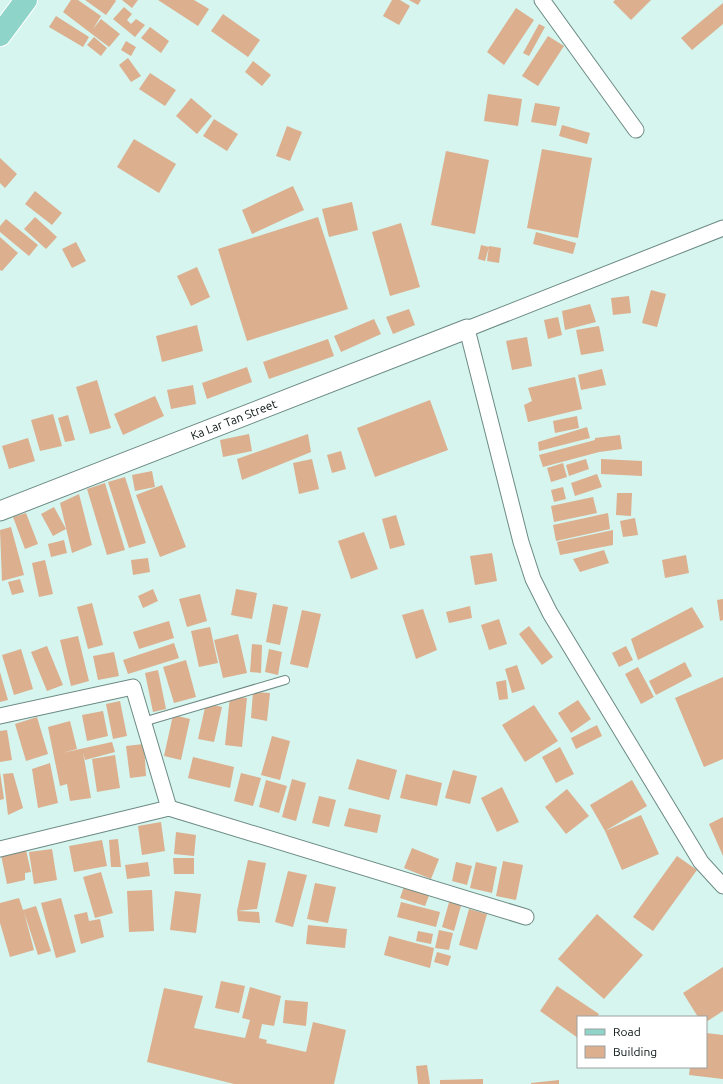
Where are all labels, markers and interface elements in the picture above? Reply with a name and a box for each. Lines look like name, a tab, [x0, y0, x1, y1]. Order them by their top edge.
street label: Ka Lar Tan Street	[189, 397, 279, 442]
legend	[577, 1016, 707, 1068]
text: Road	[613, 1025, 641, 1038]
text: Building	[613, 1045, 657, 1058]

